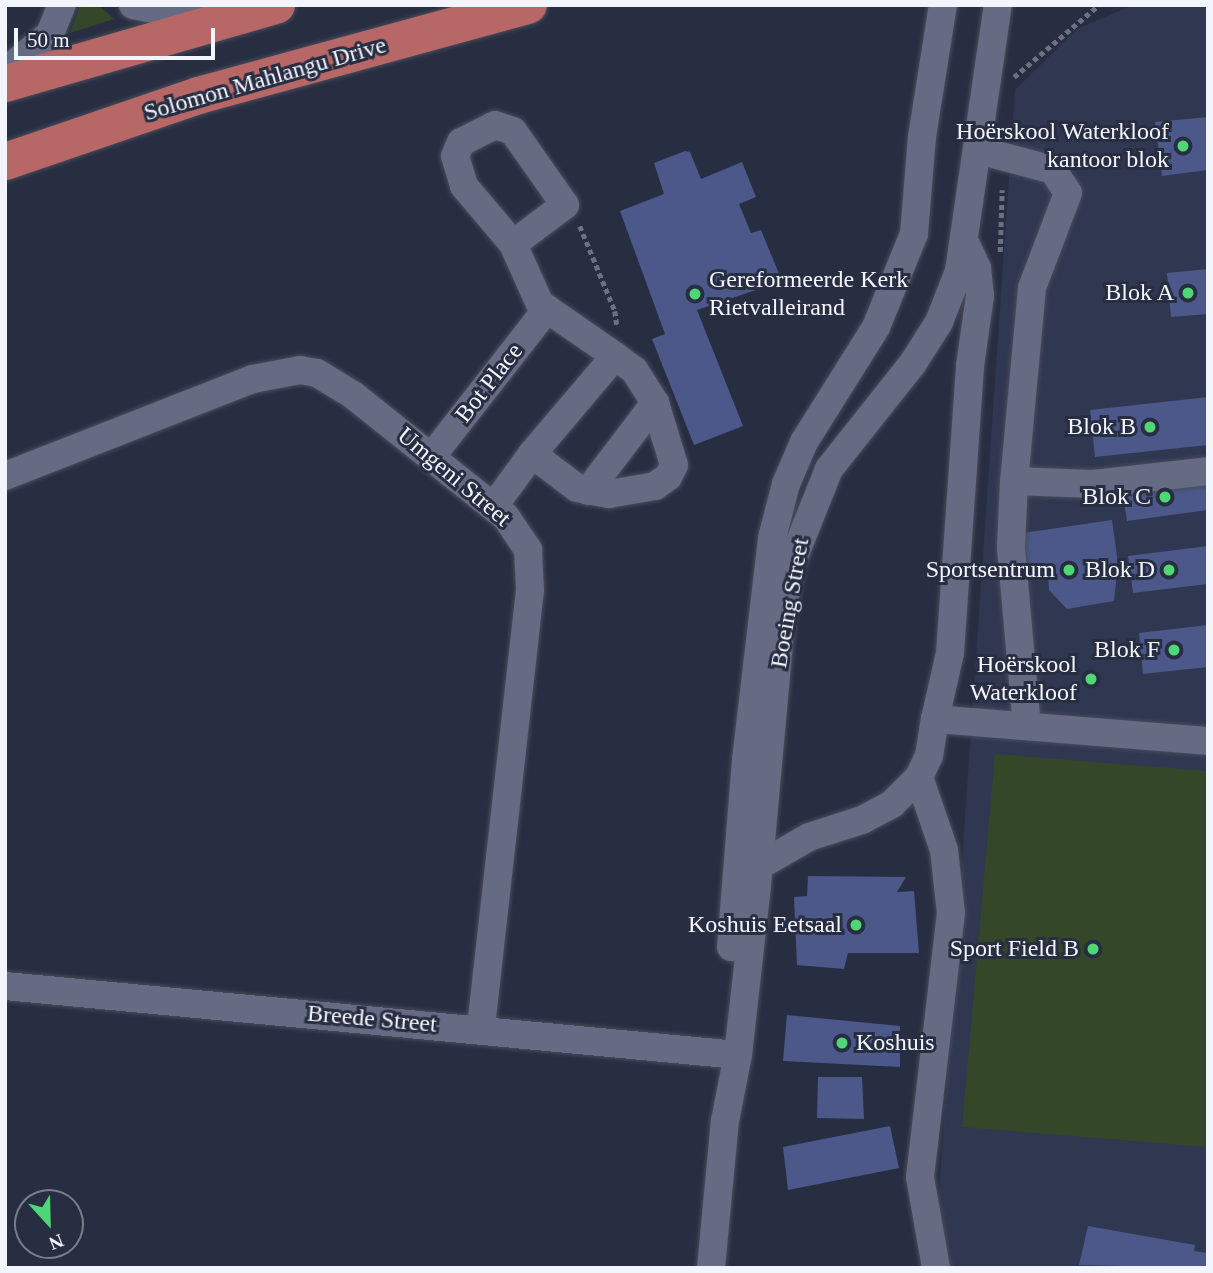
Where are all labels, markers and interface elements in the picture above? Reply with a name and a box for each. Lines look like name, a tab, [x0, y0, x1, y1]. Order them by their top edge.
scale bar	[18, 14, 219, 58]
text: 50 m	[27, 28, 70, 52]
street label: Solomon Mahlangu Drive	[141, 31, 389, 127]
place label: Hoërskool Waterkloof kantoor blok	[956, 118, 1169, 174]
marker: Hoërskool Waterkloof kantoor blok	[1175, 138, 1191, 154]
place label: Gereformeerde Kerk Rietvalleirand	[709, 266, 908, 322]
place label: Blok A	[1104, 279, 1174, 307]
marker: Blok A	[1180, 285, 1196, 301]
marker: Gereformeerde Kerk Rietvalleirand	[687, 286, 703, 302]
street label: Bot Place	[449, 338, 529, 428]
place label: Blok B	[1067, 413, 1136, 441]
marker: Blok B	[1142, 419, 1158, 435]
street label: Umgeni Street	[391, 421, 517, 533]
place label: Blok C	[1082, 483, 1151, 511]
marker: Blok C	[1157, 489, 1173, 505]
street label: Boeing Street	[764, 536, 816, 670]
place label: Sportsentrum	[926, 556, 1055, 584]
place label: Blok D	[1085, 556, 1155, 584]
marker: Sportsentrum	[1061, 562, 1077, 578]
marker: Blok D	[1161, 562, 1177, 578]
place label: Blok F	[1094, 636, 1160, 664]
marker: Blok F	[1166, 642, 1182, 658]
place label: Hoërskool Waterkloof	[970, 651, 1077, 707]
marker: Hoërskool Waterkloof	[1083, 671, 1099, 687]
place label: Koshuis Eetsaal	[688, 911, 842, 939]
marker: Koshuis Eetsaal	[848, 917, 864, 933]
place label: Sport Field B	[950, 935, 1079, 963]
marker: Sport Field B	[1085, 941, 1101, 957]
street label: Breede Street	[306, 999, 438, 1039]
place label: Koshuis	[856, 1029, 935, 1057]
marker: Koshuis	[834, 1035, 850, 1051]
north arrow	[14, 1189, 84, 1259]
text: N	[46, 1230, 67, 1254]

